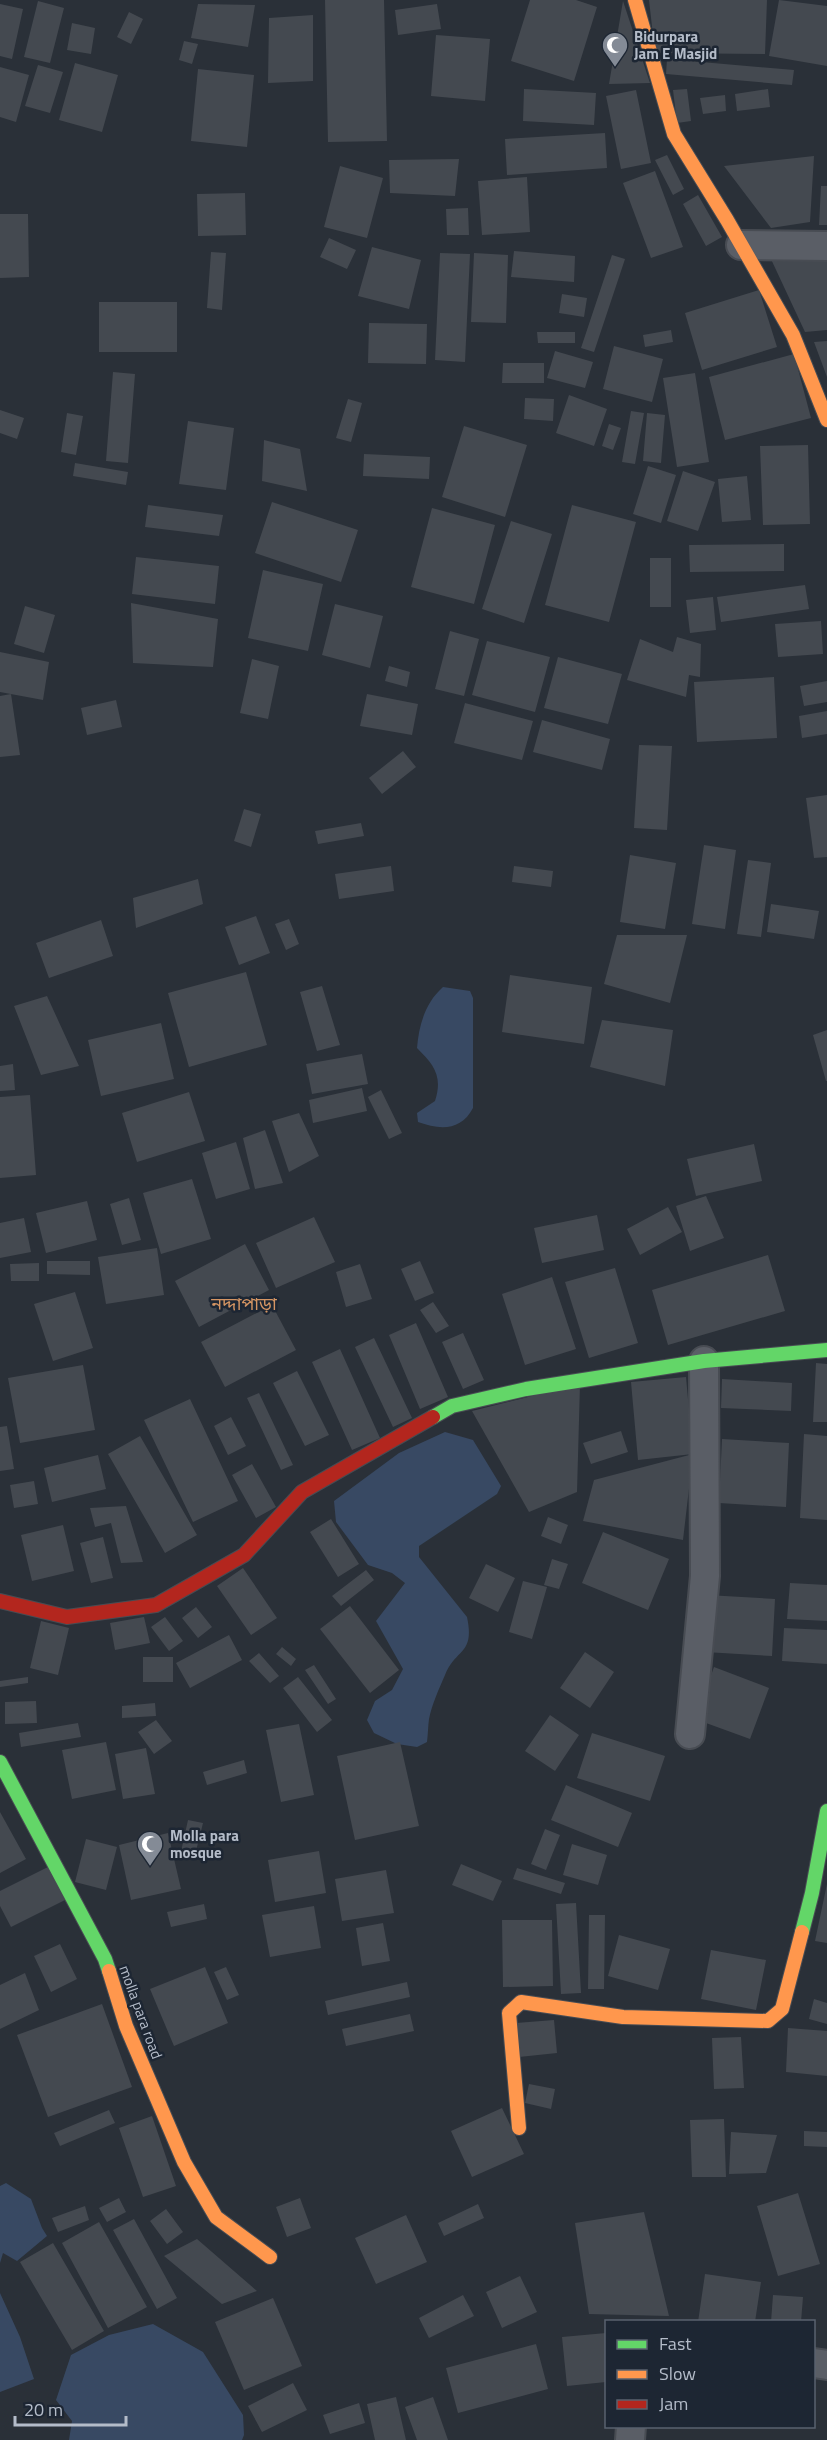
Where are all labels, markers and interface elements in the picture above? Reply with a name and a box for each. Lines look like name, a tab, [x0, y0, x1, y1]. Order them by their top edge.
place label: Bidurpara Jam E Masjid	[634, 25, 717, 65]
mosque icon: Bidurpara Jam E Masjid	[600, 30, 630, 68]
district label: নদ্দাপাড়া	[210, 1290, 277, 1317]
place label: Molla para mosque	[170, 1824, 239, 1864]
mosque icon: Molla para mosque	[135, 1829, 165, 1867]
street label: molla para road	[113, 1962, 169, 2062]
legend	[605, 2320, 815, 2428]
text: Fast	[659, 2330, 692, 2357]
text: Slow	[659, 2360, 696, 2387]
scale bar	[15, 2389, 126, 2427]
text: Jam	[659, 2390, 688, 2417]
text: 20 m	[24, 2396, 63, 2423]

